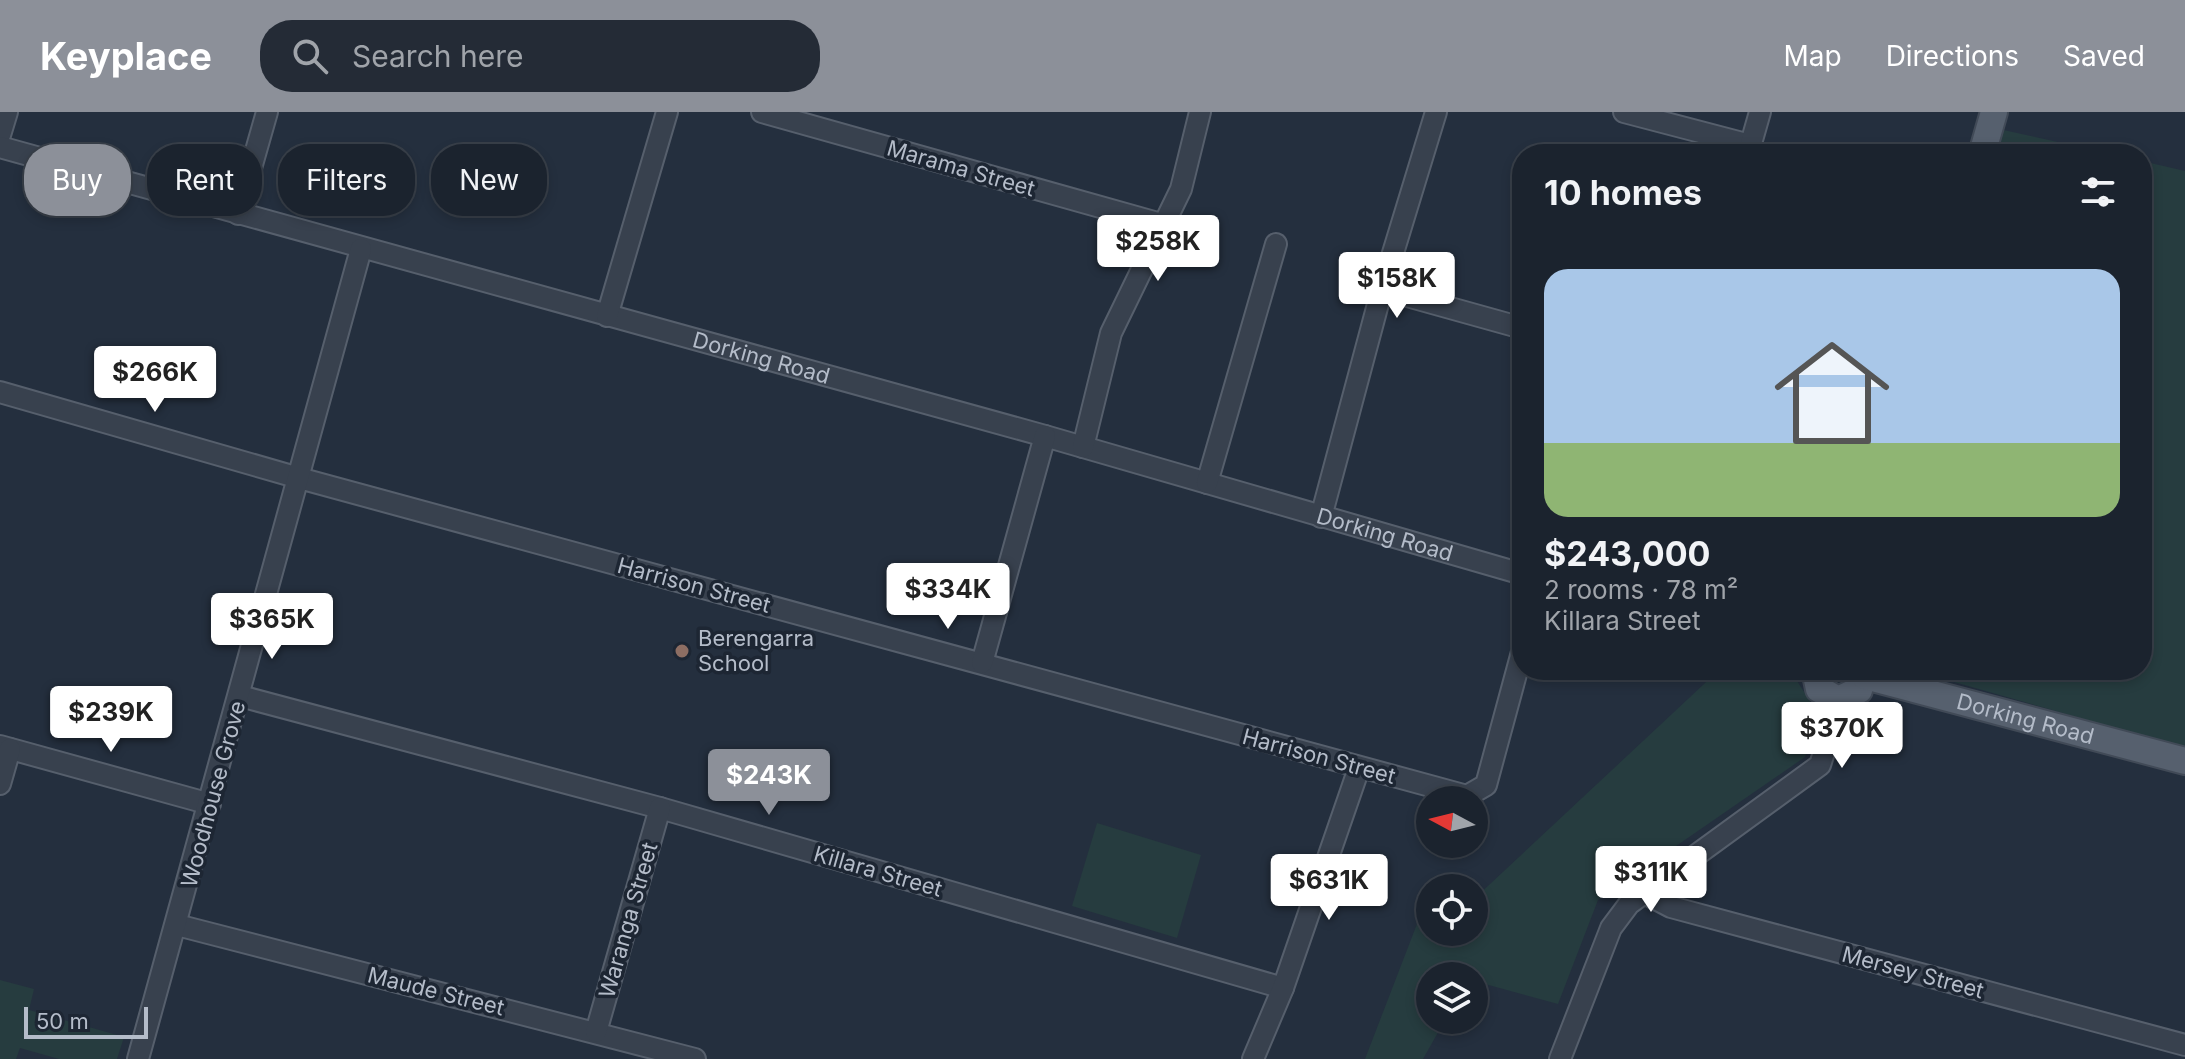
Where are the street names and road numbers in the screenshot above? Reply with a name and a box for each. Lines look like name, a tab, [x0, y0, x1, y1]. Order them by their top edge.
street label: Marama Street	[884, 134, 1038, 202]
street label: Dorking Road	[690, 326, 833, 389]
street label: Dorking Road	[1314, 502, 1456, 566]
street label: Harrison Street	[615, 552, 773, 618]
street label: Dorking Road	[1954, 688, 2097, 749]
street label: Woodhouse Grove	[176, 698, 250, 890]
street label: Harrison Street	[1240, 723, 1398, 789]
street label: Waranga Street	[593, 839, 663, 1001]
street label: Killara Street	[811, 840, 945, 902]
street label: Mersey Street	[1839, 941, 1987, 1003]
street label: Maude Street	[365, 961, 507, 1021]

